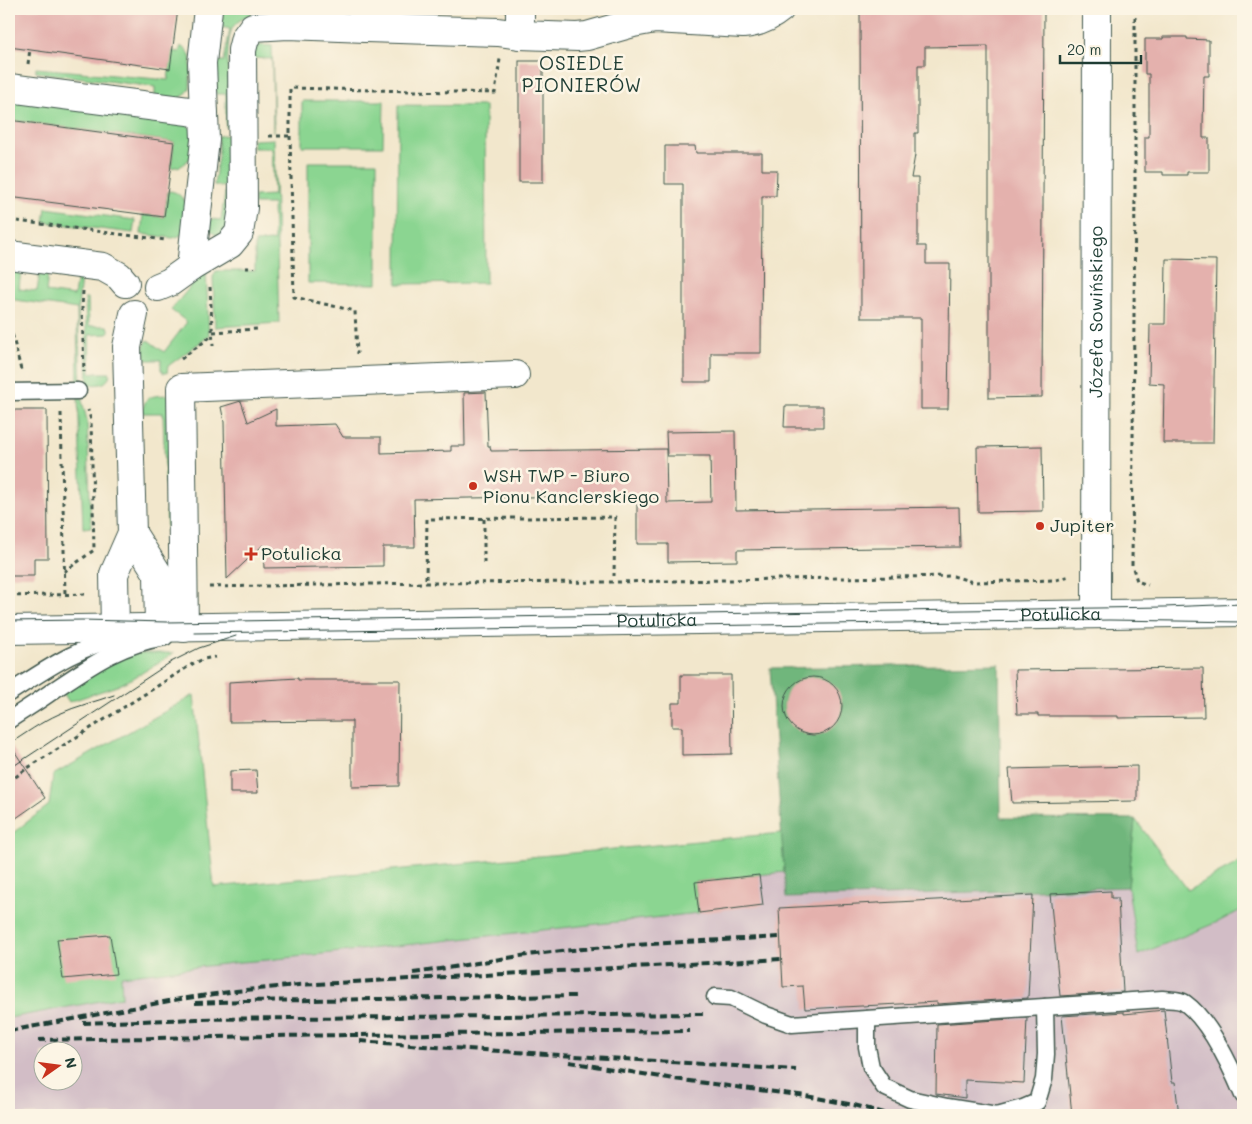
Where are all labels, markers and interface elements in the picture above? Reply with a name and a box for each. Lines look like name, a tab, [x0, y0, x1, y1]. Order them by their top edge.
scale bar	[1060, 32, 1141, 64]
text: 20 m	[1067, 39, 1101, 59]
district label: OSIEDLE PIONIERÓW	[522, 50, 642, 97]
street label: Józefa Sowińskiego	[1083, 226, 1108, 398]
place label: WSH TWP - Biuro Pionu Kanclerskiego	[483, 463, 660, 508]
marker: WSH TWP - Biuro Pionu Kanclerskiego	[467, 480, 479, 492]
place label: Jupiter	[1050, 513, 1114, 537]
marker: Jupiter	[1034, 520, 1046, 532]
place label: Potulicka	[261, 541, 342, 565]
marker: Potulicka	[245, 548, 257, 560]
street label: Potulicka	[1020, 601, 1101, 626]
street label: Potulicka	[616, 607, 698, 632]
north arrow	[32, 1042, 82, 1092]
text: N	[61, 1055, 82, 1070]

